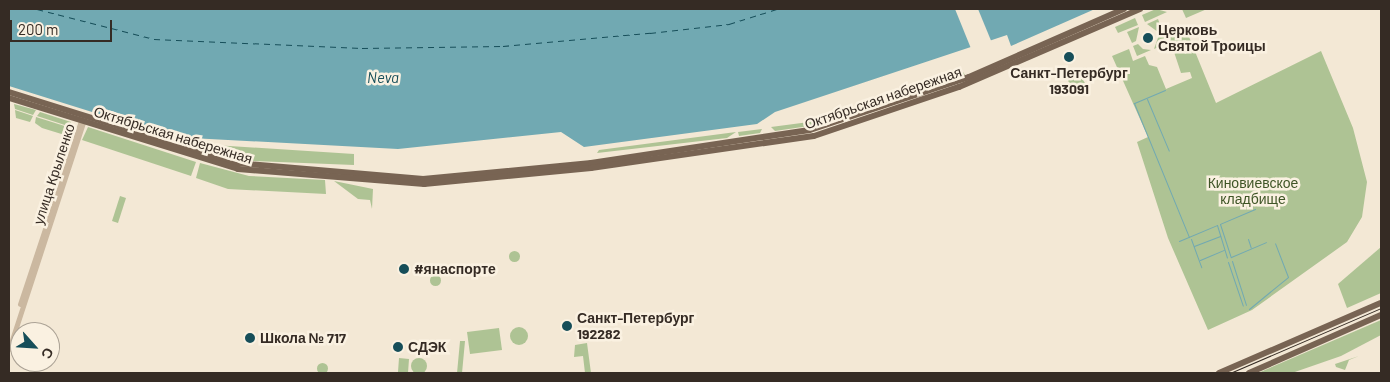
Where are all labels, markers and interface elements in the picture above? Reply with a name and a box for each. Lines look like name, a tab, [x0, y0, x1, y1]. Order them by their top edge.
scale bar	[12, 10, 115, 42]
text: 200 m	[18, 20, 58, 38]
place label: Церковь Святой Троицы	[1158, 22, 1266, 54]
marker: Церковь Святой Троицы	[1142, 32, 1154, 44]
marker: Санкт-Петербург 193091	[1063, 51, 1075, 63]
street label: Октябрьская набережная	[802, 63, 964, 133]
place label: Санкт-Петербург 193091	[1010, 65, 1128, 98]
water label: Neva	[367, 69, 399, 87]
street label: Октябрьская набережная	[92, 103, 254, 167]
street label: улица Крыленко	[30, 121, 78, 227]
park label: Киновиевское кладбище	[1208, 175, 1298, 208]
place label: #янаспорте	[414, 261, 496, 277]
marker: #янаспорте	[398, 263, 410, 275]
place label: Санкт-Петербург 192282	[577, 310, 694, 342]
marker: Санкт-Петербург 192282	[561, 320, 573, 332]
north arrow	[10, 322, 60, 372]
place label: Школа № 717	[260, 330, 346, 346]
marker: Школа № 717	[244, 332, 256, 344]
place label: СДЭК	[408, 339, 446, 355]
marker: СДЭК	[392, 341, 404, 353]
text: С	[38, 345, 58, 362]

